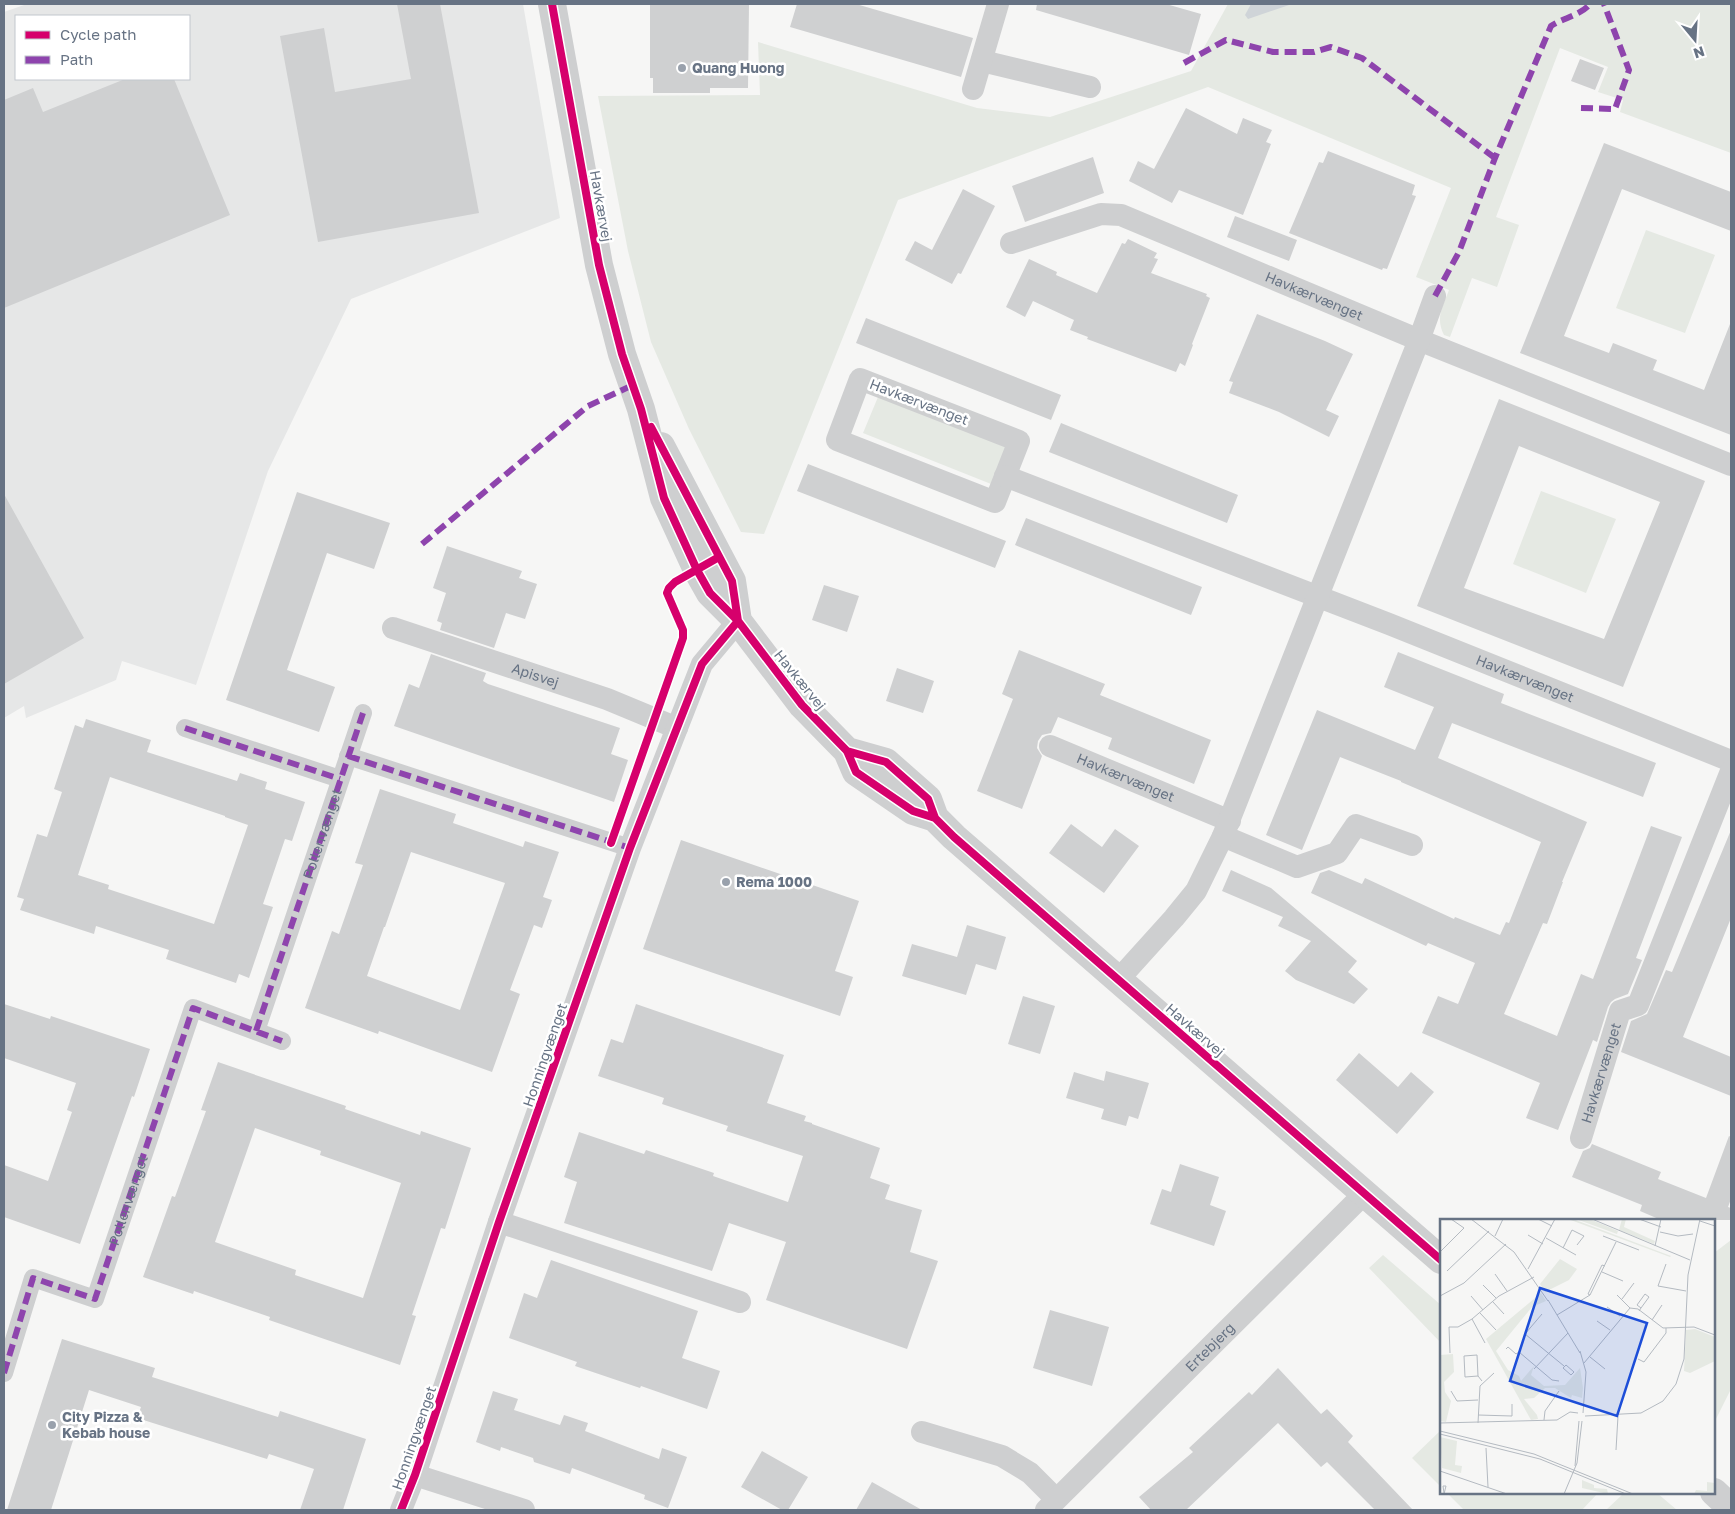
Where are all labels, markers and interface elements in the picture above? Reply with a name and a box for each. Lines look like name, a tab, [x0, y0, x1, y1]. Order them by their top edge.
legend	[15, 15, 190, 80]
north arrow	[1670, 15, 1720, 65]
text: Cycle path	[60, 25, 136, 43]
text: N	[1691, 43, 1707, 63]
text: Path	[60, 50, 93, 68]
place label: Quang Huong	[692, 59, 784, 76]
marker: Quang Huong	[676, 62, 688, 74]
street label: Havkærvej	[587, 169, 616, 243]
street label: Havkærvænget	[1263, 268, 1366, 324]
street label: Havkærvænget	[867, 375, 971, 428]
street label: Havkærvej	[771, 646, 830, 713]
street label: Havkærvænget	[1474, 651, 1577, 705]
street label: Apisvej	[510, 659, 561, 690]
street label: Havkærvænget	[1074, 749, 1177, 805]
street label: Pollenvænget	[299, 786, 345, 881]
place label: Rema 1000	[736, 873, 812, 890]
marker: Rema 1000	[720, 876, 732, 888]
street label: Havkærvej	[1162, 999, 1228, 1060]
street label: Honningvænget	[519, 1001, 570, 1109]
street label: Havkærvænget	[1577, 1020, 1624, 1125]
street label: Pollenvænget	[105, 1153, 151, 1247]
inset map	[1440, 1219, 1715, 1494]
street label: Ertebjerg	[1181, 1319, 1238, 1375]
street label: Honningvænget	[388, 1384, 439, 1492]
place label: City Pizza & Kebab house	[62, 1408, 150, 1441]
marker: City Pizza & Kebab house	[46, 1419, 58, 1431]

